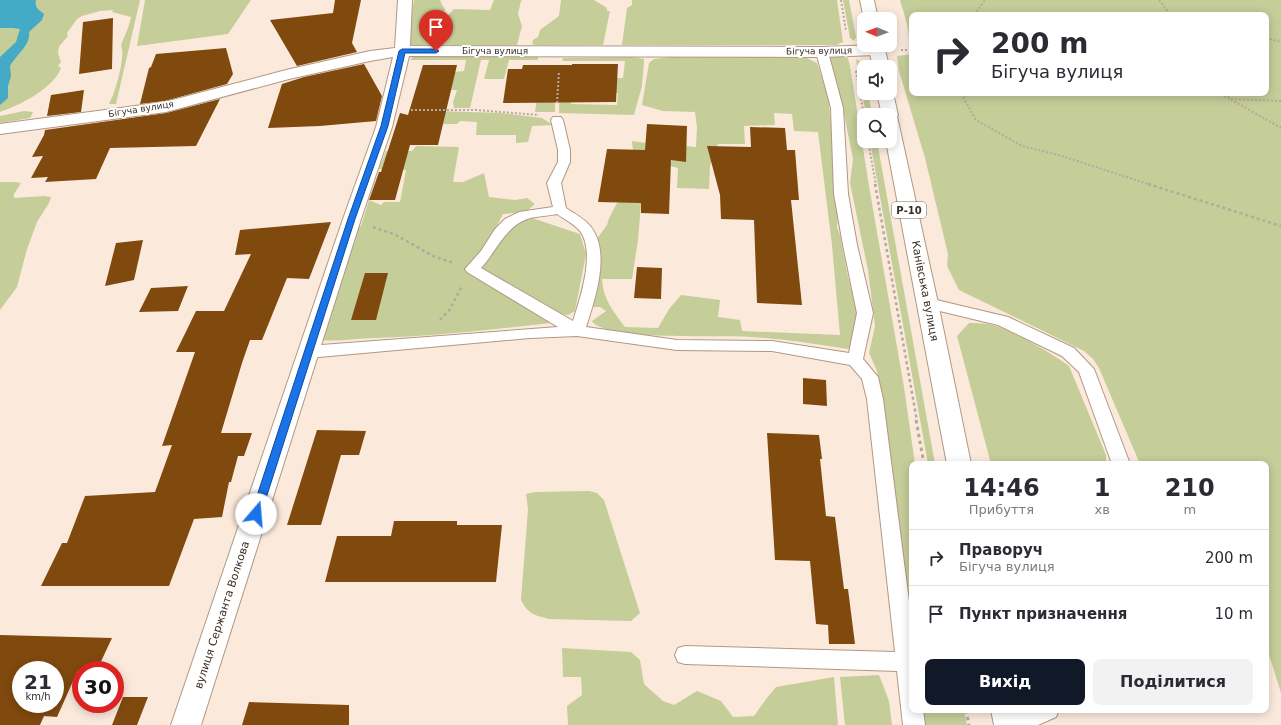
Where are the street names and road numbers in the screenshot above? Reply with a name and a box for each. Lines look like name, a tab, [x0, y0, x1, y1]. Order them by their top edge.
street label: Бігуча вулиця	[786, 45, 852, 57]
street label: Бігуча вулиця	[462, 46, 528, 56]
street label: Бігуча вулиця	[108, 99, 174, 119]
road number: Р-10	[892, 202, 926, 218]
street label: Канівська вулиця	[909, 240, 941, 342]
street label: вулиця Сержанта Волкова	[192, 539, 252, 691]

